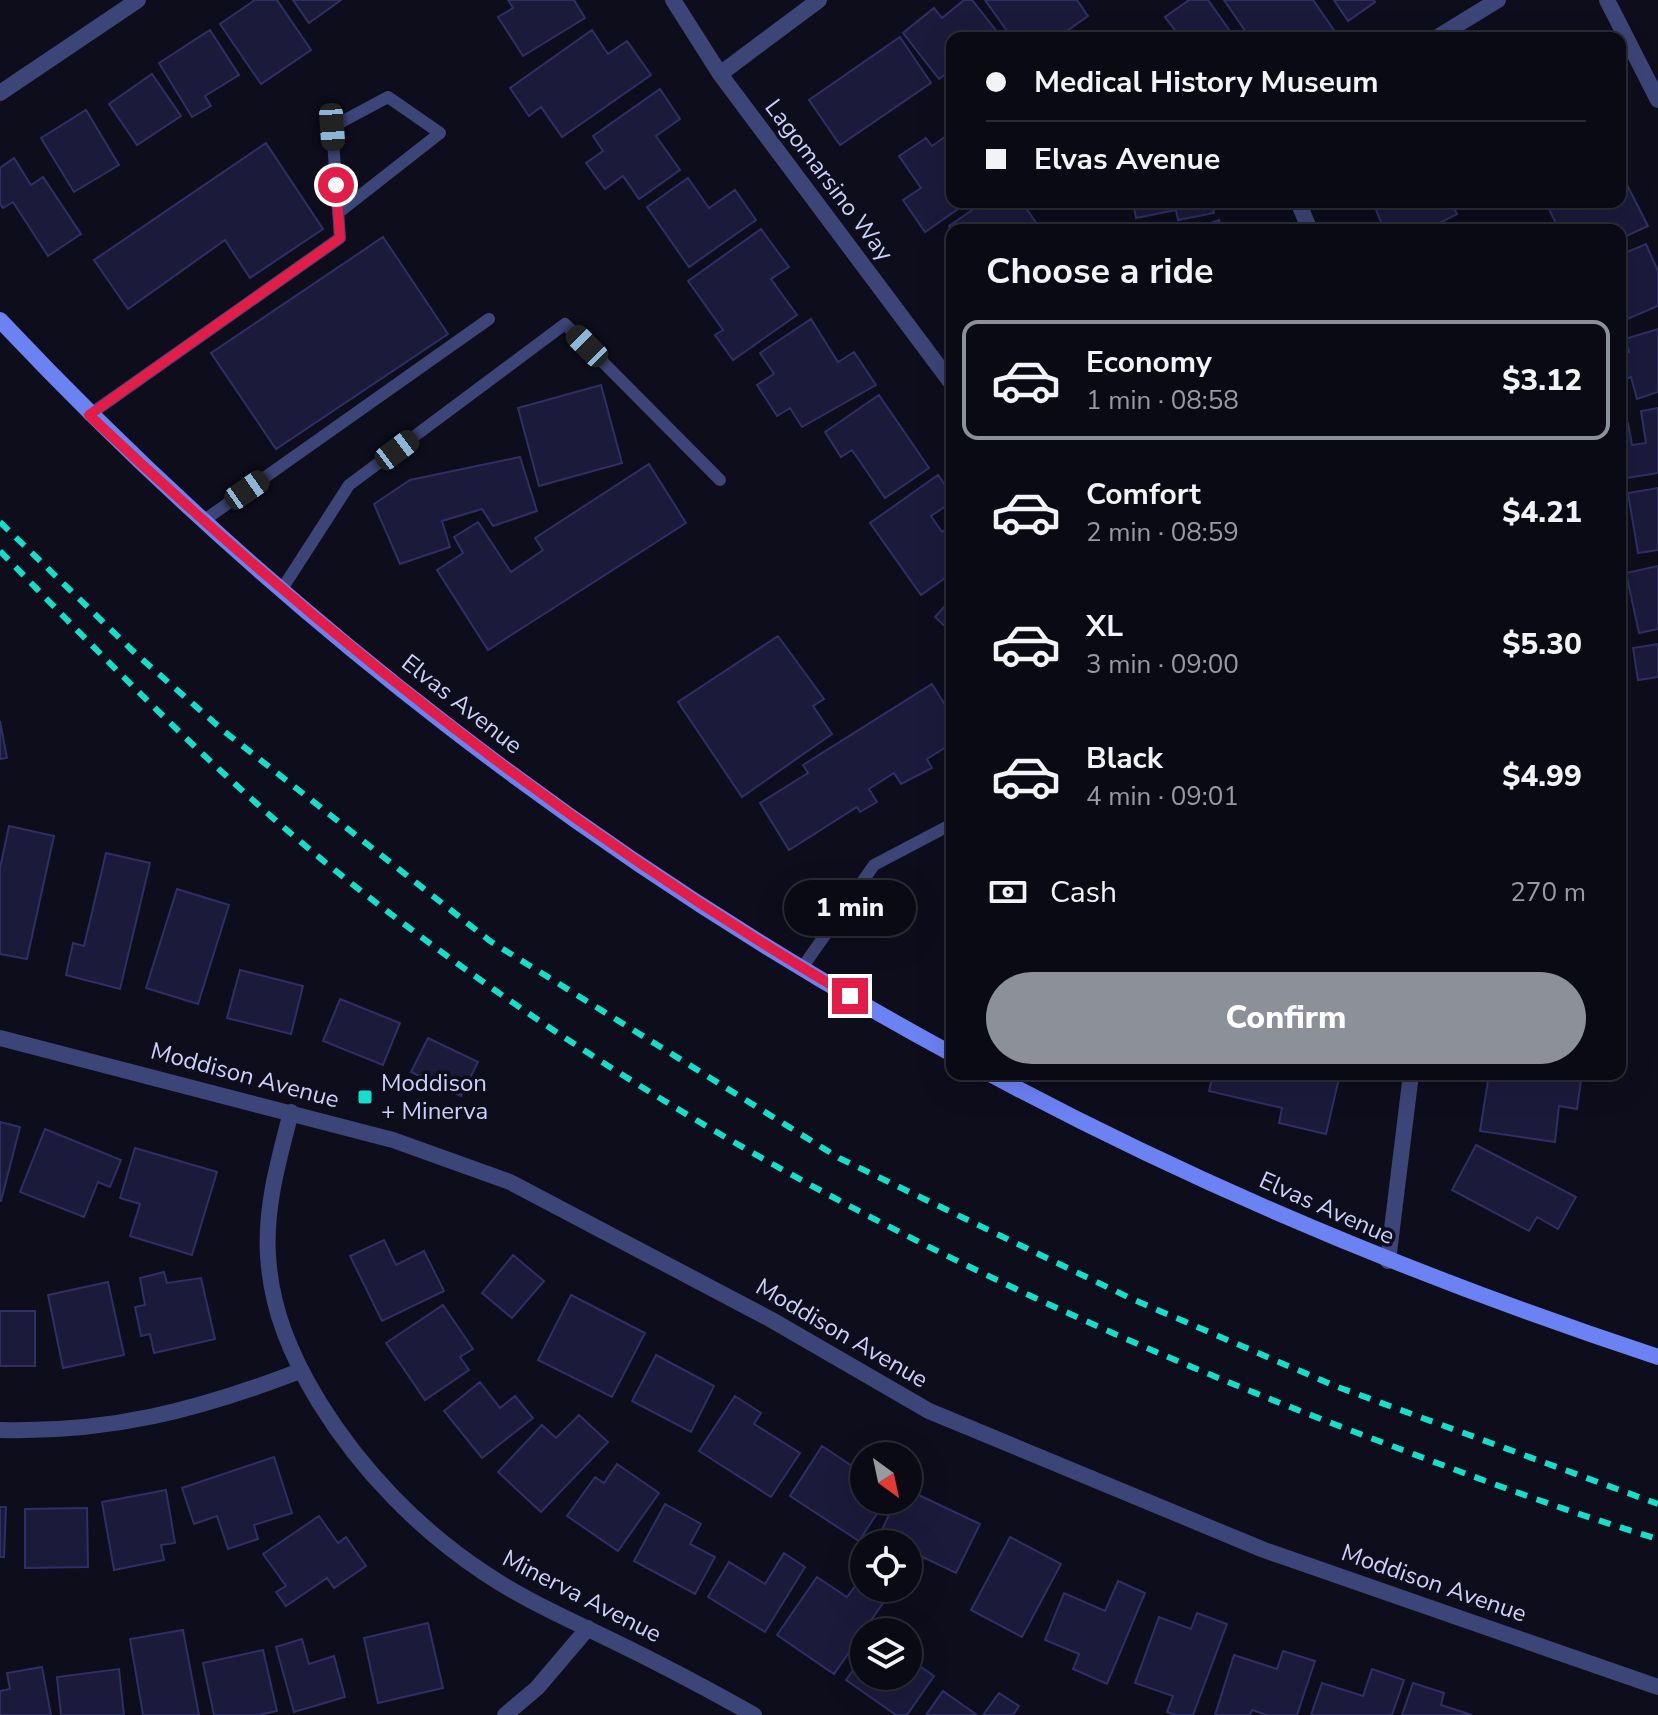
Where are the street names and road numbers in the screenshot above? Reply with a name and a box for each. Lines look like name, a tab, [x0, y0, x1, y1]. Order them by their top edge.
street label: Lagomarsino Way	[758, 92, 901, 268]
street label: Elvas Avenue	[395, 647, 529, 761]
street label: Moddison Avenue	[147, 1034, 343, 1116]
street label: Elvas Avenue	[1254, 1164, 1400, 1252]
street label: Moddison Avenue	[750, 1271, 934, 1395]
street label: Moddison Avenue	[1337, 1536, 1531, 1630]
street label: Minerva Avenue	[497, 1542, 667, 1650]

